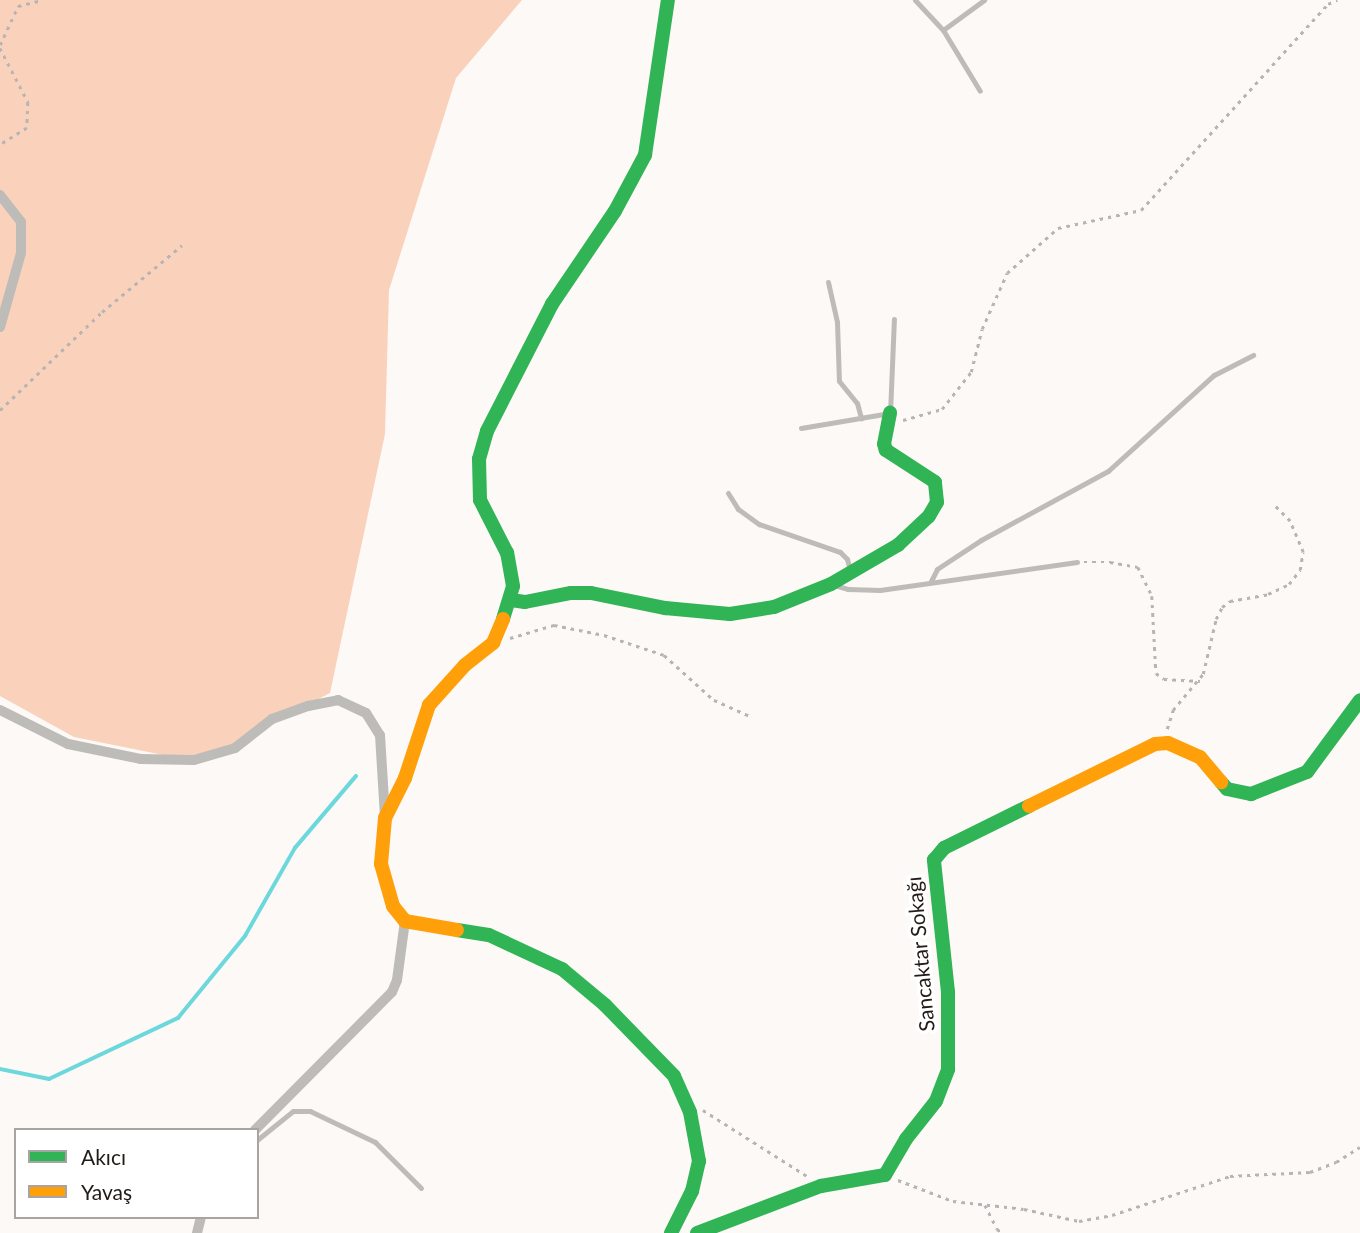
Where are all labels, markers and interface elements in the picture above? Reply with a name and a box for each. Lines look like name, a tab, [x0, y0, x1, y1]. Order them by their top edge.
street label: Sancaktar Sokağı	[901, 875, 939, 1033]
legend	[14, 1128, 259, 1219]
text: Akıcı	[81, 1144, 126, 1169]
text: Yavaş	[81, 1179, 132, 1204]

